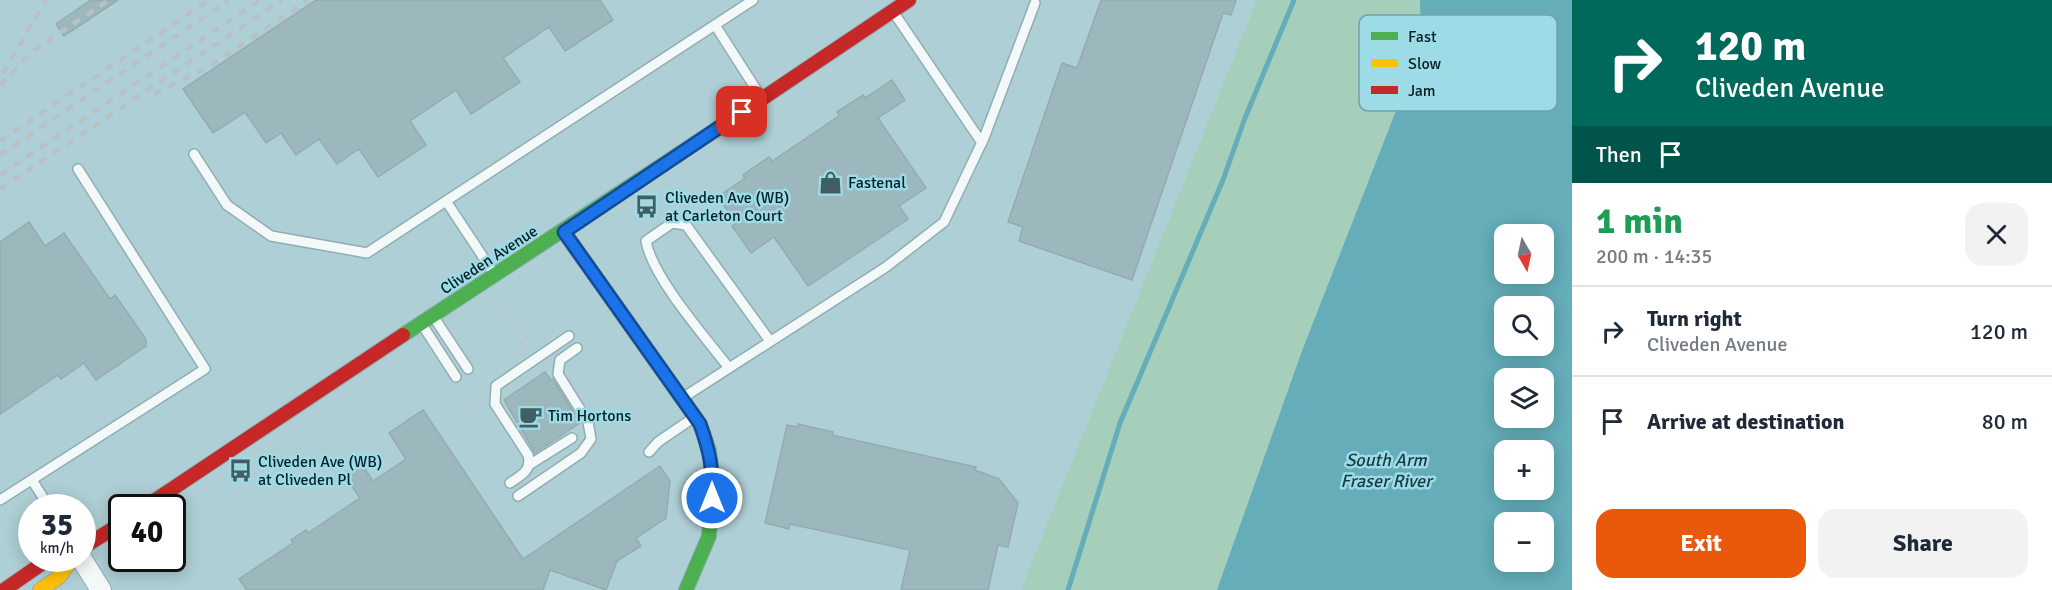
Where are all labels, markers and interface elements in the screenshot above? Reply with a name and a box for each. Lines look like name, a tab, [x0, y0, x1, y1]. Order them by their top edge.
legend	[1359, 15, 1557, 111]
text: 120 m	[1695, 21, 1806, 72]
icon: right	[1596, 24, 1674, 102]
text: Fast	[1408, 27, 1437, 47]
text: Slow	[1408, 54, 1442, 74]
text: Cliveden Avenue	[1695, 72, 1885, 105]
text: Jam	[1408, 81, 1436, 101]
pin	[716, 86, 767, 137]
icon: arrive	[725, 95, 758, 128]
icon: arrive	[1654, 138, 1687, 171]
text: Then	[1596, 141, 1642, 168]
shop icon: Fastenal	[817, 170, 843, 196]
place label: Fastenal	[848, 173, 906, 193]
place label: Cliveden Ave (WB) at Carleton Court	[665, 188, 789, 226]
bus stop icon: Cliveden Ave (WB) at Carleton Court	[634, 194, 660, 220]
text: 1 min	[1596, 199, 1683, 244]
button: close	[1965, 203, 2028, 266]
street label: Cliveden Avenue	[436, 221, 542, 299]
north arrow	[1494, 224, 1554, 284]
map controls	[1494, 224, 1554, 572]
text: 200 m · 14:35	[1596, 244, 1712, 269]
button: search	[1494, 296, 1554, 356]
text: Turn right	[1647, 305, 1742, 332]
icon: right	[1596, 315, 1629, 348]
text: 120 m	[1970, 318, 2028, 345]
text: Cliveden Avenue	[1647, 332, 1787, 357]
button: layers	[1494, 368, 1554, 428]
cafe icon: Tim Hortons	[517, 403, 543, 429]
icon: arrive	[1596, 405, 1629, 438]
place label: Tim Hortons	[548, 406, 631, 426]
text: Arrive at destination	[1647, 408, 1844, 435]
text: 80 m	[1982, 408, 2028, 435]
button: +	[1494, 440, 1554, 500]
water label: South Arm Fraser River	[1340, 449, 1434, 492]
place label: Cliveden Ave (WB) at Cliveden Pl	[258, 452, 382, 490]
bus stop icon: Cliveden Ave (WB) at Cliveden Pl	[227, 458, 253, 484]
position arrow	[680, 466, 744, 530]
speed limit sign: 40	[108, 494, 186, 572]
text: 35	[41, 507, 73, 544]
button: Exit	[1596, 509, 1806, 578]
button: Share	[1818, 509, 2028, 578]
button: −	[1494, 512, 1554, 572]
text: km/h	[40, 539, 74, 557]

